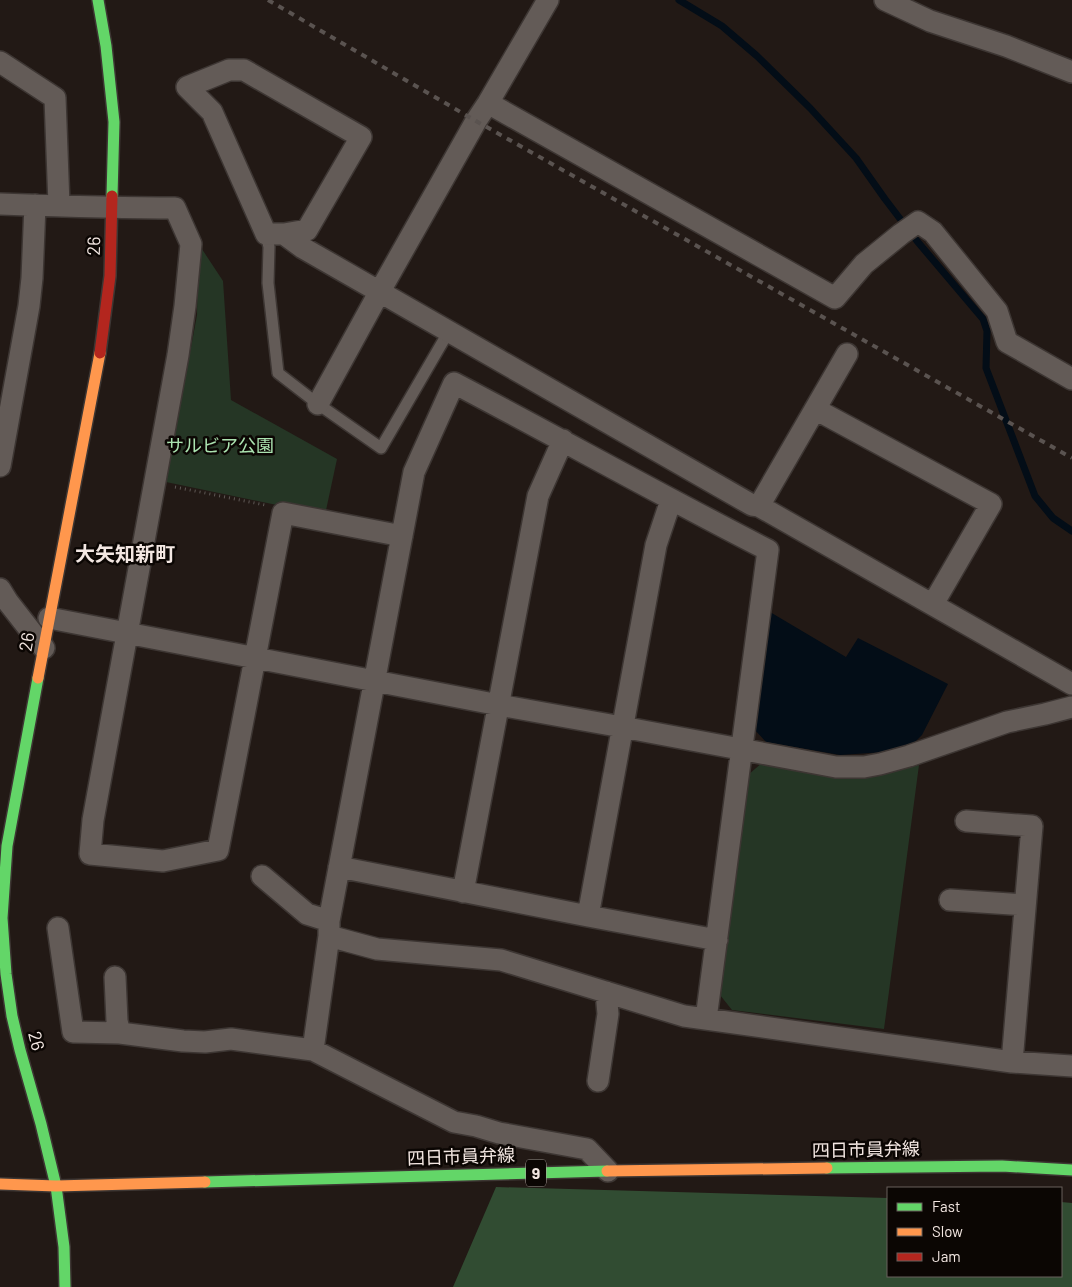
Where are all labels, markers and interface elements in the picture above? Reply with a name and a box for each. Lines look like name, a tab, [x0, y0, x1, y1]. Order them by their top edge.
street label: 26	[82, 236, 104, 256]
park label: サルビア公園	[166, 434, 274, 456]
district label: 大矢知新町	[75, 541, 175, 565]
street label: 26	[14, 631, 38, 653]
street label: 26	[24, 1029, 50, 1053]
street label: 四日市員弁線	[812, 1137, 920, 1161]
street label: 四日市員弁線	[407, 1143, 515, 1169]
road number: 9	[526, 1160, 546, 1186]
legend	[887, 1187, 1062, 1277]
text: Fast	[932, 1197, 960, 1215]
text: Slow	[932, 1222, 963, 1240]
text: Jam	[932, 1247, 961, 1265]

